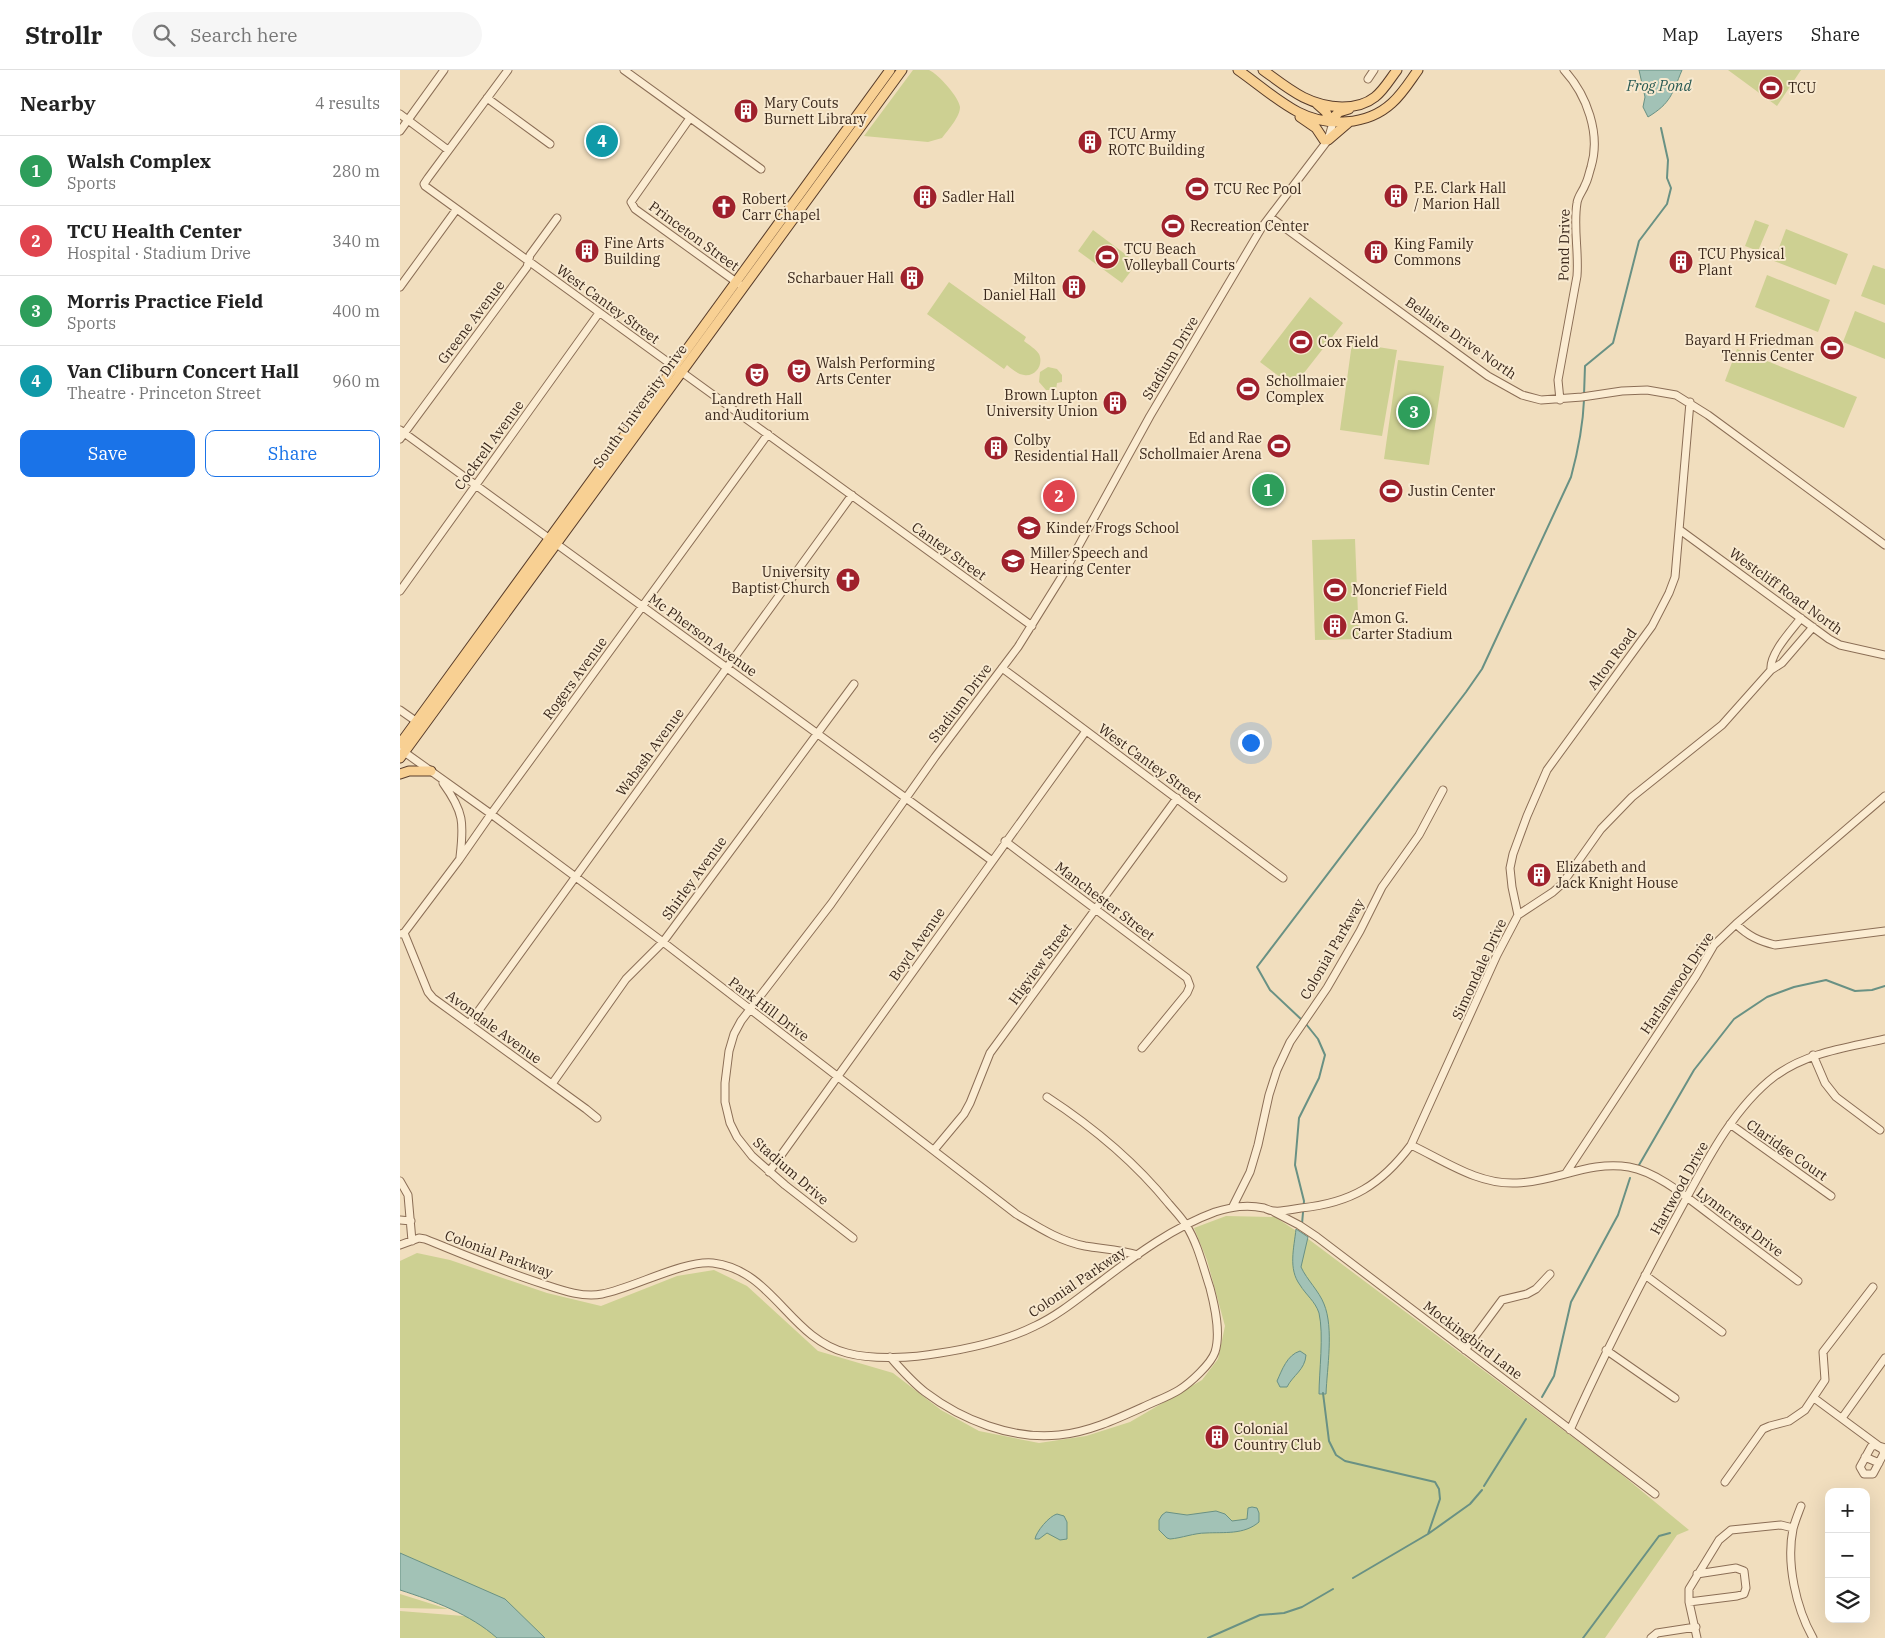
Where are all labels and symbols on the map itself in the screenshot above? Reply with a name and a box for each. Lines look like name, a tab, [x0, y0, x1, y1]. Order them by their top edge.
sports icon: TCU	[1758, 75, 1784, 101]
water label: Frog Pond	[1625, 76, 1692, 95]
place label: TCU	[1788, 79, 1816, 97]
place label: Mary Couts Burnett Library	[764, 94, 867, 128]
building icon: Mary Couts Burnett Library	[733, 98, 759, 124]
pin: 4	[586, 122, 618, 160]
place label: TCU Army ROTC Building	[1108, 125, 1205, 159]
building icon: TCU Army ROTC Building	[1077, 129, 1103, 155]
sports icon: TCU Rec Pool	[1184, 176, 1210, 202]
place label: P.E. Clark Hall / Marion Hall	[1414, 179, 1506, 213]
place label: TCU Rec Pool	[1214, 180, 1301, 198]
building icon: P.E. Clark Hall / Marion Hall	[1383, 183, 1409, 209]
building icon: Sadler Hall	[912, 184, 938, 210]
place label: Sadler Hall	[942, 188, 1015, 206]
place label: Robert Carr Chapel	[742, 190, 820, 224]
church icon: Robert Carr Chapel	[711, 194, 737, 220]
street label: Princeton Street	[645, 197, 743, 275]
street label: Pond Drive	[1554, 209, 1574, 281]
sports icon: Recreation Center	[1160, 213, 1186, 239]
place label: Recreation Center	[1190, 217, 1310, 235]
place label: Fine Arts Building	[604, 234, 664, 268]
place label: King Family Commons	[1394, 235, 1474, 269]
building icon: Fine Arts Building	[574, 238, 600, 264]
building icon: King Family Commons	[1363, 239, 1389, 265]
place label: TCU Beach Volleyball Courts	[1124, 240, 1235, 274]
sports icon: TCU Beach Volleyball Courts	[1094, 244, 1120, 270]
place label: TCU Physical Plant	[1698, 245, 1785, 279]
building icon: TCU Physical Plant	[1668, 249, 1694, 275]
street label: West Cantey Street	[553, 260, 663, 348]
building icon: Scharbauer Hall	[899, 265, 925, 291]
place label: Scharbauer Hall	[787, 269, 894, 287]
place label: Milton Daniel Hall	[983, 270, 1056, 304]
building icon: Milton Daniel Hall	[1061, 274, 1087, 300]
street label: Greene Avenue	[434, 277, 508, 367]
street label: Bellaire Drive North	[1402, 293, 1520, 383]
street label: Stadium Drive	[1138, 313, 1202, 403]
sports icon: Cox Field	[1288, 329, 1314, 355]
place label: Bayard H Friedman Tennis Center	[1685, 331, 1815, 365]
place label: Cox Field	[1318, 333, 1379, 351]
sports icon: Bayard H Friedman Tennis Center	[1819, 335, 1845, 361]
street label: South University Drive	[589, 341, 691, 471]
place label: Walsh Performing Arts Center	[816, 354, 935, 388]
theatre icon: Walsh Performing Arts Center	[786, 358, 812, 384]
theatre icon: Landreth Hall and Auditorium	[744, 362, 770, 388]
place label: Schollmaier Complex	[1266, 372, 1346, 406]
sports icon: Schollmaier Complex	[1235, 376, 1261, 402]
place label: Brown Lupton University Union	[986, 386, 1098, 420]
place label: Landreth Hall and Auditorium	[705, 390, 809, 424]
building icon: Brown Lupton University Union	[1102, 390, 1128, 416]
pin: 3	[1398, 393, 1430, 431]
street label: Cockrell Avenue	[450, 396, 528, 494]
place label: Ed and Rae Schollmaier Arena	[1139, 429, 1262, 463]
place label: Colby Residential Hall	[1014, 431, 1118, 465]
sports icon: Ed and Rae Schollmaier Arena	[1266, 433, 1292, 459]
building icon: Colby Residential Hall	[983, 435, 1009, 461]
pin: 1	[1252, 471, 1284, 509]
pin: 2	[1043, 477, 1075, 515]
sports icon: Justin Center	[1378, 478, 1404, 504]
place label: Justin Center	[1408, 482, 1496, 500]
school or university icon: Kinder Frogs School	[1016, 515, 1042, 541]
street label: Cantey Street	[908, 518, 990, 584]
place label: Kinder Frogs School	[1046, 519, 1179, 537]
place label: Miller Speech and Hearing Center	[1030, 544, 1149, 578]
street label: Westcliff Road North	[1726, 544, 1847, 638]
school or university icon: Miller Speech and Hearing Center	[1000, 548, 1026, 574]
place label: University Baptist Church	[731, 563, 831, 597]
church icon: University Baptist Church	[835, 567, 861, 593]
sports icon: Moncrief Field	[1322, 577, 1348, 603]
place label: Moncrief Field	[1352, 581, 1448, 599]
street label: Mc Pherson Avenue	[645, 590, 761, 680]
place label: Amon G. Carter Stadium	[1352, 609, 1453, 643]
building icon: Amon G. Carter Stadium	[1322, 613, 1348, 639]
street label: Alton Road	[1584, 624, 1641, 693]
street label: Rogers Avenue	[539, 633, 611, 723]
street label: Stadium Drive	[924, 660, 996, 746]
street label: Wabash Avenue	[612, 704, 688, 800]
street label: West Cantey Street	[1095, 719, 1205, 807]
your location	[1238, 730, 1264, 756]
street label: Shirley Avenue	[658, 833, 730, 923]
street label: Manchester Street	[1052, 858, 1158, 944]
place label: Elizabeth and Jack Knight House	[1556, 858, 1678, 892]
building icon: Elizabeth and Jack Knight House	[1526, 862, 1552, 888]
street label: Colonial Parkway	[1296, 895, 1368, 1003]
street label: Boyd Avenue	[885, 904, 949, 984]
street label: Simondale Drive	[1448, 916, 1510, 1022]
street label: Higview Street	[1004, 920, 1076, 1008]
street label: Harlanwood Drive	[1636, 928, 1718, 1038]
street label: Park Hill Drive	[725, 973, 813, 1045]
street label: Avondale Avenue	[443, 986, 545, 1068]
street label: Claridge Court	[1743, 1115, 1831, 1185]
street label: Stadium Drive	[749, 1133, 833, 1209]
street label: Hartwood Drive	[1646, 1138, 1712, 1238]
street label: Lynncrest Drive	[1693, 1183, 1787, 1261]
street label: Colonial Parkway	[442, 1226, 556, 1282]
street label: Colonial Parkway	[1025, 1242, 1130, 1321]
street label: Mockingbird Lane	[1420, 1297, 1526, 1383]
place label: Colonial Country Club	[1234, 1420, 1321, 1454]
building icon: Colonial Country Club	[1204, 1424, 1230, 1450]

